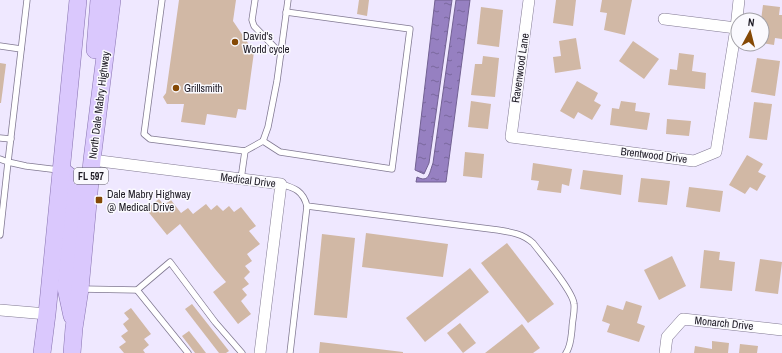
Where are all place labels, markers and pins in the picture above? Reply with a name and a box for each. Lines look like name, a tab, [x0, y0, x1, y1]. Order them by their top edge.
place label: David's World cycle	[243, 29, 289, 56]
marker: David's World cycle	[230, 37, 240, 47]
place label: Grillsmith	[184, 81, 223, 95]
marker: Grillsmith	[171, 83, 181, 93]
place label: Dale Mabry Highway @ Medical Drive	[107, 187, 191, 214]
marker: Dale Mabry Highway @ Medical Drive	[94, 195, 104, 205]

